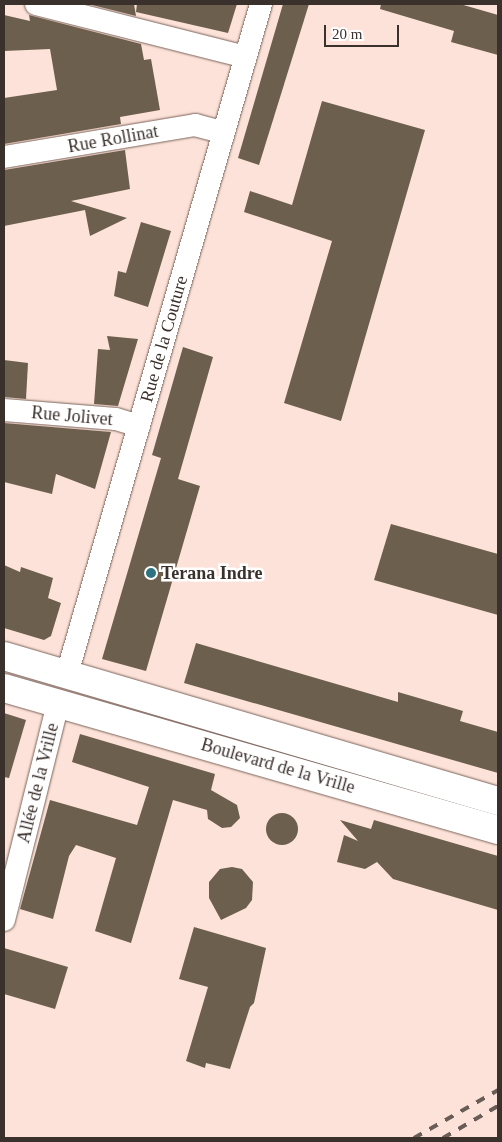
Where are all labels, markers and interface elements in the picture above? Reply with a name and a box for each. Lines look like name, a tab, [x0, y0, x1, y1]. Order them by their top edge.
scale bar	[327, 15, 402, 47]
text: 20 m	[332, 26, 362, 42]
street label: Rue Rollinat	[66, 120, 160, 158]
street label: Rue de la Couture	[136, 273, 192, 405]
street label: Rue Jolivet	[30, 402, 114, 430]
place label: Terana Indre	[161, 562, 263, 584]
marker: Terana Indre	[145, 567, 157, 579]
street label: Allée de la Vrille	[13, 721, 63, 845]
street label: Boulevard de la Vrille	[198, 734, 358, 798]

